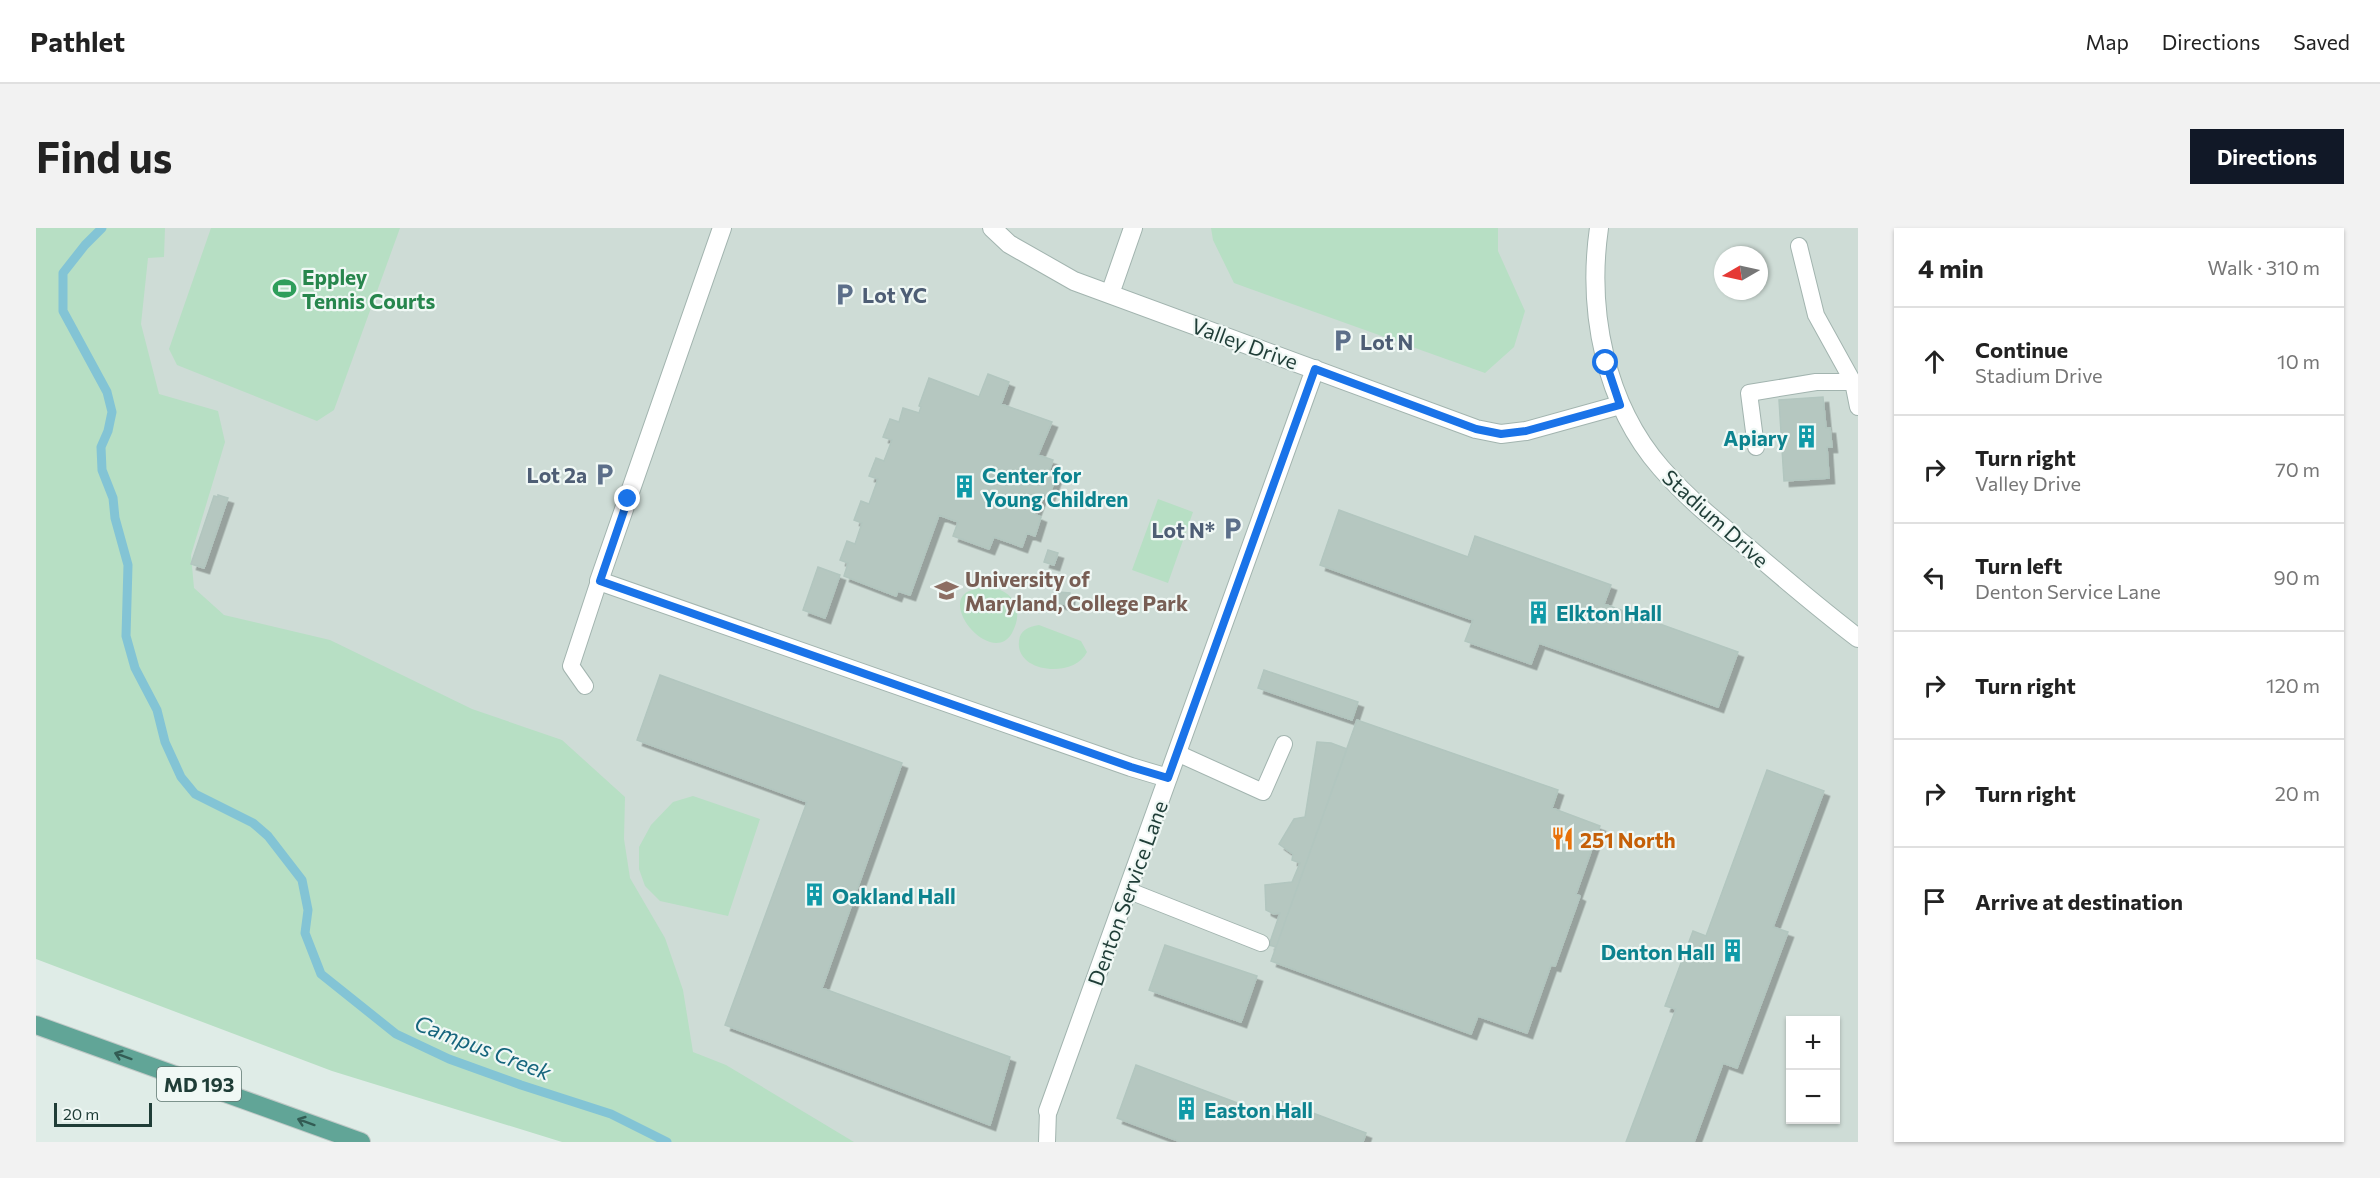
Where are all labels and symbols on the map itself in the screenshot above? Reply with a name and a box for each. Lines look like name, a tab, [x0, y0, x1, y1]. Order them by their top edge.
north arrow	[1714, 246, 1768, 300]
place label: Eppley Tennis Courts	[302, 264, 435, 313]
sports icon: Eppley Tennis Courts	[271, 275, 297, 301]
parking icon: Lot YC	[831, 281, 857, 307]
place label: Lot YC	[862, 282, 927, 307]
street label: Valley Drive	[1188, 312, 1302, 374]
parking icon: Lot N	[1329, 328, 1355, 354]
place label: Lot N	[1360, 329, 1413, 354]
route start	[1592, 349, 1618, 375]
building icon: Apiary	[1793, 424, 1819, 450]
place label: Apiary	[1723, 425, 1788, 450]
parking icon: Lot 2a	[592, 461, 618, 487]
place label: Lot 2a	[526, 462, 587, 487]
place label: Center for Young Children	[982, 462, 1128, 511]
street label: Stadium Drive	[1658, 464, 1774, 572]
building icon: Center for Young Children	[951, 473, 977, 499]
route end	[614, 485, 640, 511]
parking icon: Lot N*	[1220, 516, 1246, 542]
place label: Lot N*	[1151, 517, 1215, 542]
place label: University of Maryland, College Park	[965, 566, 1188, 615]
school or university icon: University of Maryland, College Park	[934, 577, 960, 603]
building icon: Elkton Hall	[1525, 599, 1551, 625]
place label: Elkton Hall	[1556, 600, 1662, 625]
street label: Denton Service Lane	[1082, 797, 1172, 989]
restaurant icon: 251 North	[1549, 826, 1575, 852]
place label: 251 North	[1580, 827, 1676, 852]
building icon: Oakland Hall	[801, 882, 827, 908]
place label: Oakland Hall	[832, 883, 956, 908]
building icon: Denton Hall	[1720, 938, 1746, 964]
place label: Denton Hall	[1601, 939, 1715, 964]
water label: Campus Creek	[411, 1009, 556, 1086]
one-way arrow	[114, 1050, 133, 1061]
road number: MD 193	[157, 1067, 241, 1101]
building icon: Easton Hall	[1173, 1096, 1199, 1122]
place label: Easton Hall	[1204, 1097, 1313, 1122]
scale bar	[54, 1100, 152, 1128]
one-way arrow	[297, 1116, 316, 1127]

